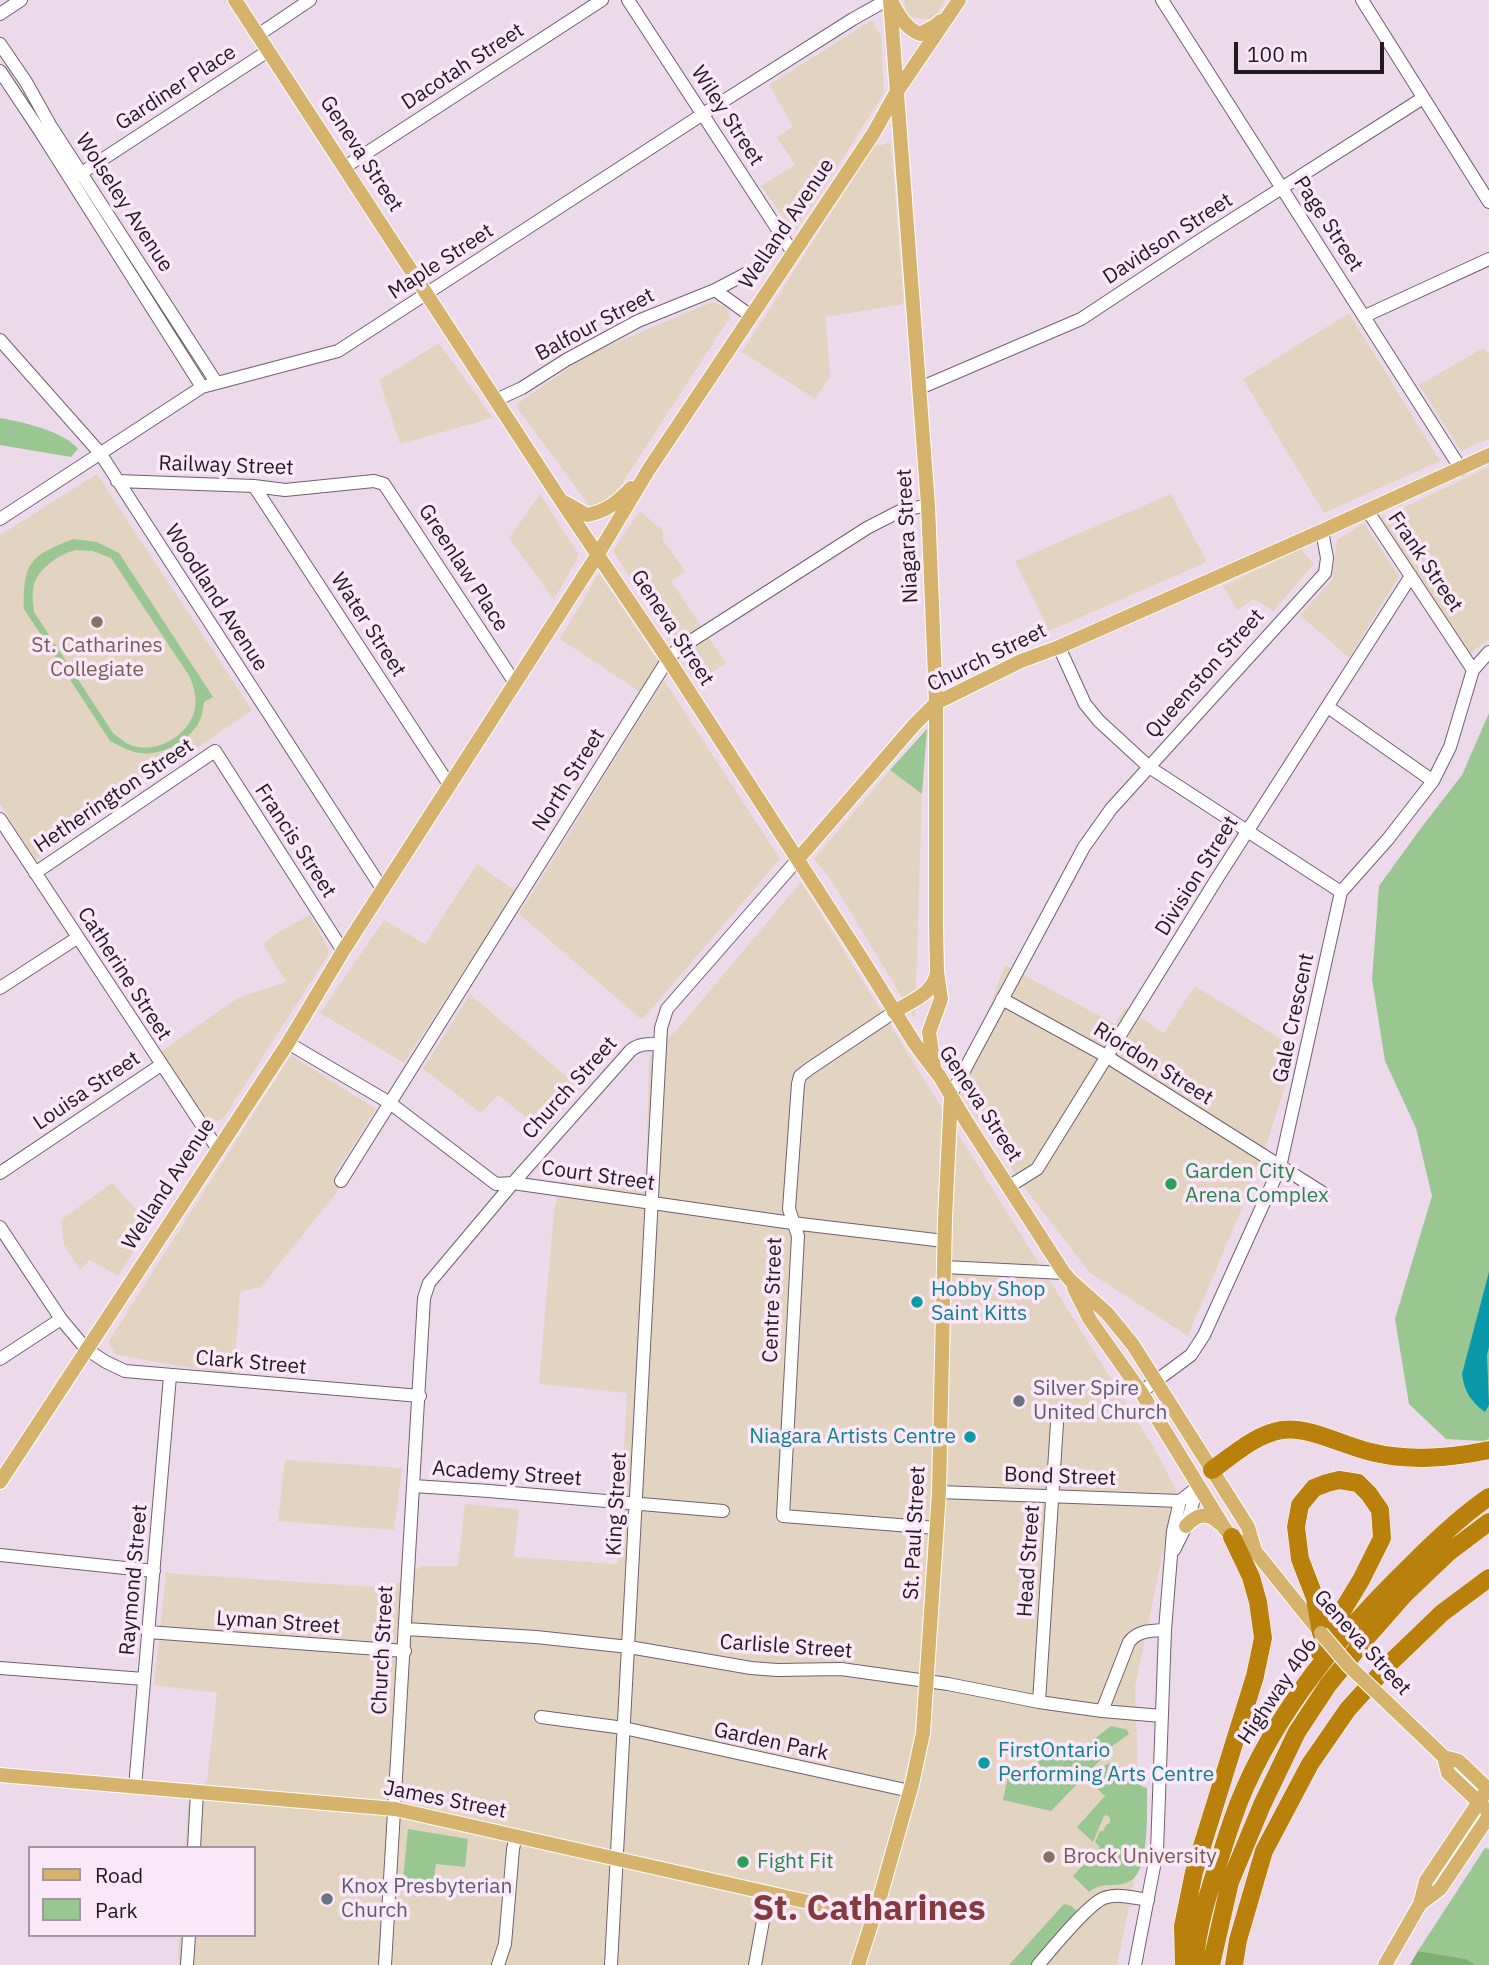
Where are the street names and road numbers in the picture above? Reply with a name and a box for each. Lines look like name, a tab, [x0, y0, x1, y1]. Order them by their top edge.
street label: Dacotah Street	[397, 18, 529, 116]
street label: Gardiner Place	[111, 40, 241, 136]
street label: Wiley Street	[685, 61, 769, 171]
street label: Geneva Street	[314, 91, 408, 217]
street label: Wolseley Avenue	[70, 129, 178, 277]
street label: Welland Avenue	[734, 154, 840, 294]
street label: Page Street	[1288, 172, 1368, 276]
street label: Davidson Street	[1099, 188, 1237, 290]
street label: Maple Street	[384, 219, 498, 305]
street label: Balfour Street	[531, 283, 659, 367]
street label: Railway Street	[158, 451, 294, 481]
street label: Niagara Street	[892, 468, 924, 604]
street label: Greenlaw Place	[412, 500, 514, 636]
street label: Frank Street	[1382, 507, 1468, 617]
street label: Woodland Avenue	[159, 520, 273, 676]
street label: Geneva Street	[625, 565, 719, 691]
street label: Water Street	[325, 568, 411, 682]
street label: Queenston Street	[1140, 604, 1270, 744]
street label: Church Street	[923, 618, 1051, 698]
street label: North Street	[528, 724, 610, 836]
street label: Hetherington Street	[30, 733, 198, 859]
street label: Francis Street	[249, 779, 341, 903]
street label: Division Street	[1150, 811, 1244, 941]
street label: Catherine Street	[71, 903, 177, 1045]
street label: Gale Crescent	[1268, 951, 1320, 1085]
street label: Riordon Street	[1088, 1017, 1218, 1111]
street label: Church Street	[517, 1031, 623, 1145]
street label: Geneva Street	[933, 1041, 1027, 1167]
street label: Louisa Street	[29, 1046, 145, 1136]
street label: Welland Avenue	[117, 1114, 221, 1254]
street label: Court Street	[540, 1156, 656, 1196]
street label: Centre Street	[758, 1237, 788, 1363]
street label: Clark Street	[194, 1346, 308, 1380]
street label: King Street	[602, 1451, 632, 1557]
street label: Academy Street	[431, 1456, 583, 1492]
street label: Bond Street	[1004, 1462, 1116, 1492]
street label: St. Paul Street	[899, 1465, 931, 1601]
street label: Raymond Street	[115, 1503, 153, 1657]
street label: Head Street	[1013, 1504, 1045, 1618]
street label: Church Street	[367, 1585, 399, 1715]
street label: Geneva Street	[1308, 1585, 1416, 1701]
street label: Lyman Street	[215, 1606, 341, 1640]
street label: Carlisle Street	[719, 1630, 853, 1664]
street label: Highway 406	[1233, 1633, 1323, 1749]
street label: Garden Park	[711, 1718, 831, 1766]
street label: James Street	[381, 1776, 509, 1824]

